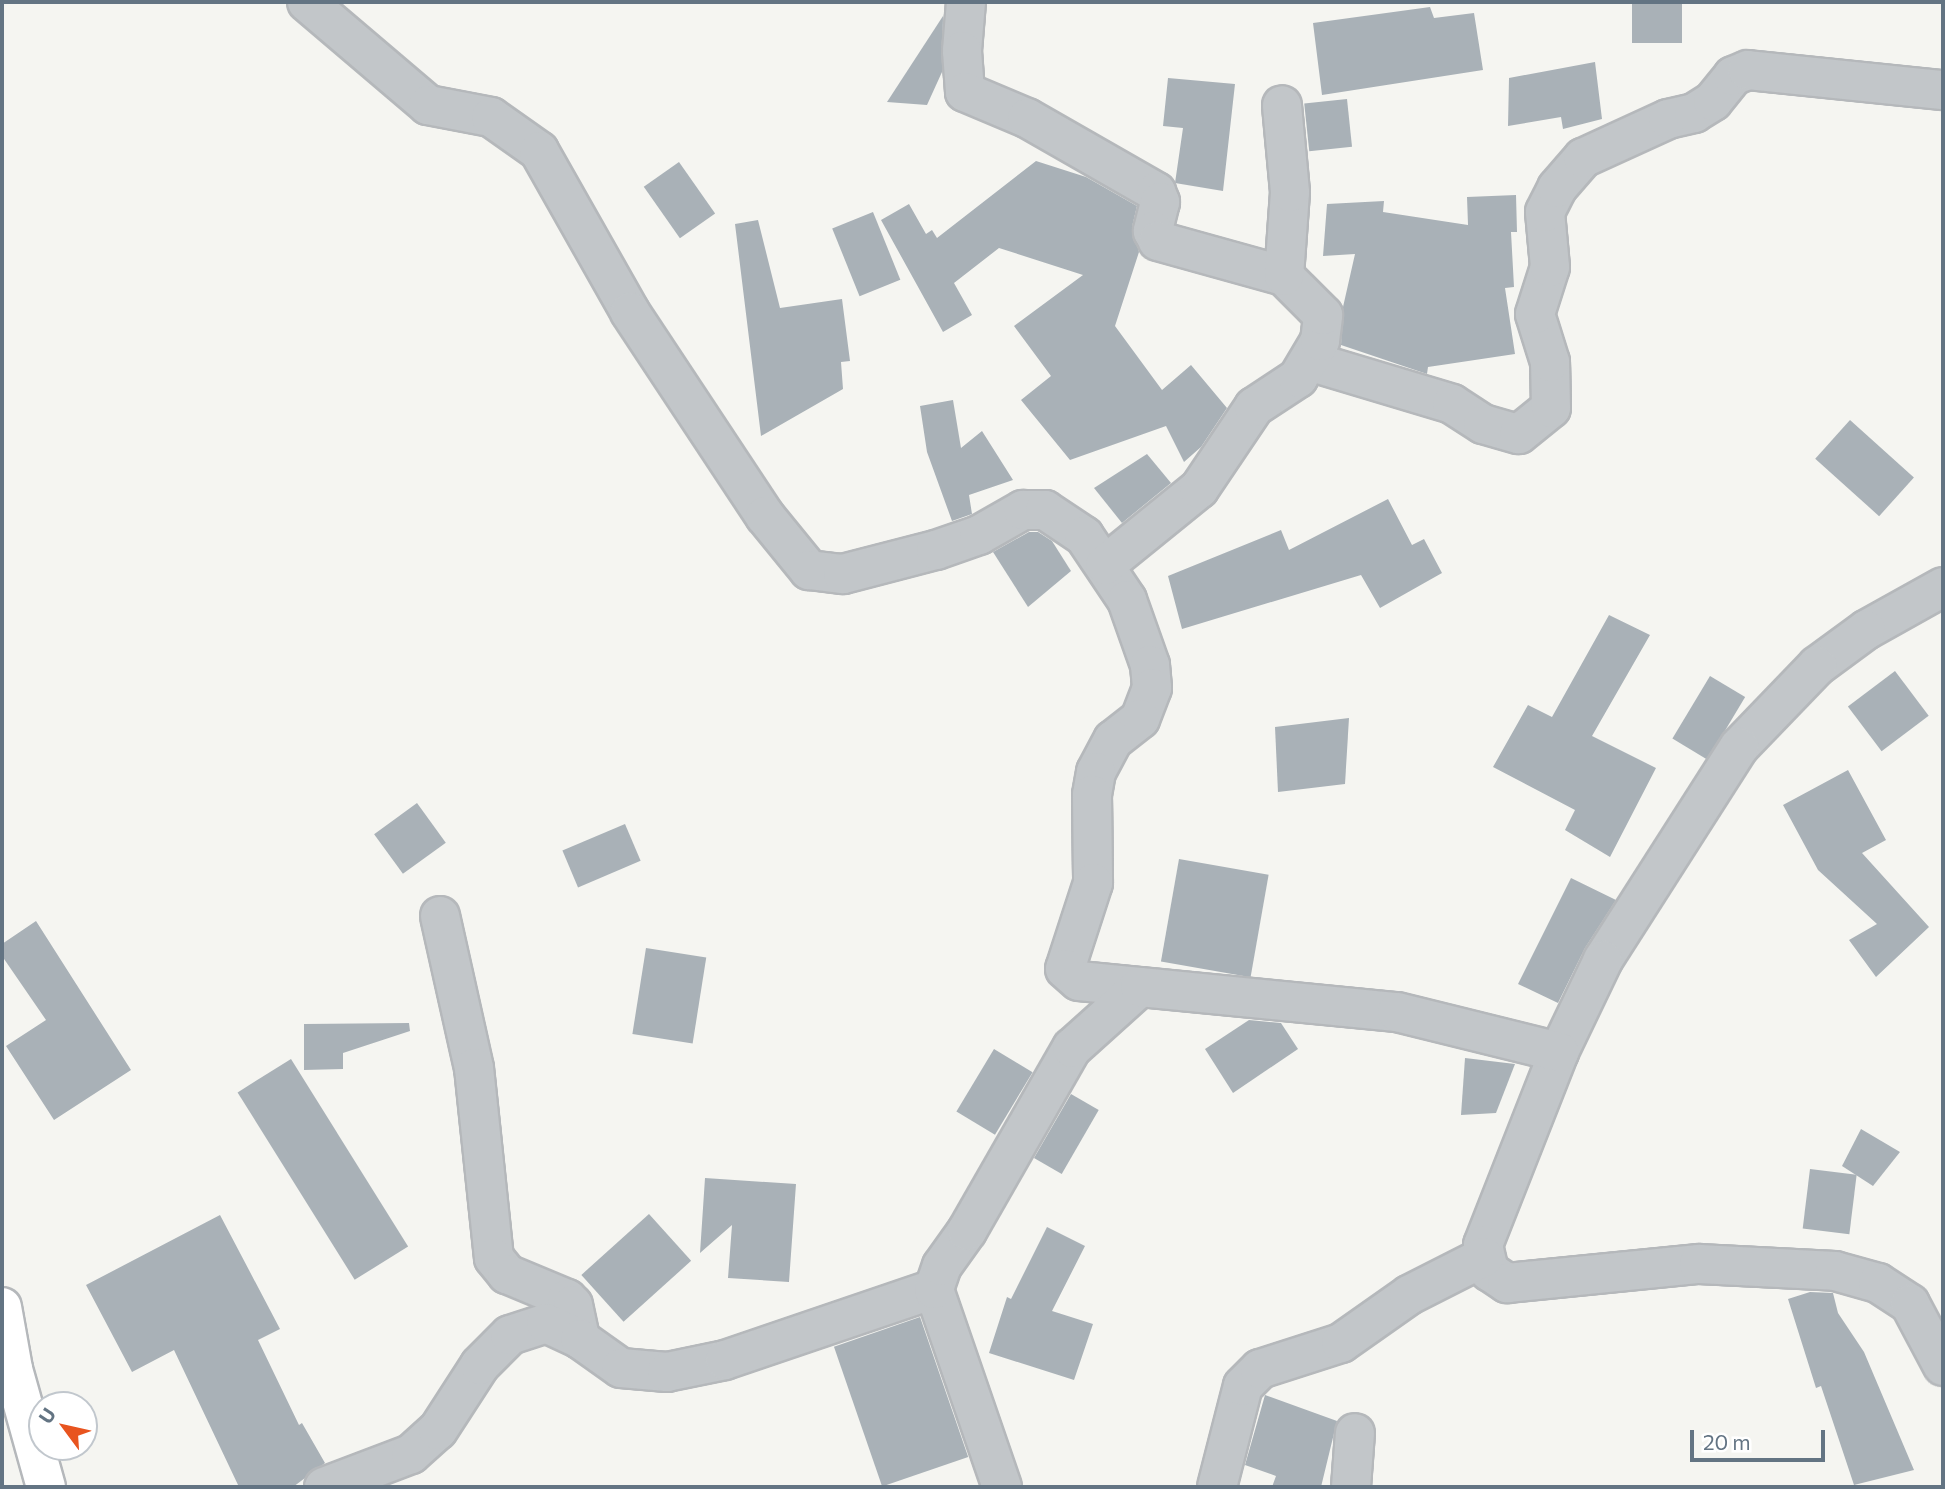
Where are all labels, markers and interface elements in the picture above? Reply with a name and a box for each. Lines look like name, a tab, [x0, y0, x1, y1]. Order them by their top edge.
north arrow	[28, 1391, 98, 1461]
text: U	[33, 1403, 60, 1427]
scale bar	[1693, 1416, 1828, 1460]
text: 20 m	[1703, 1429, 1751, 1454]

